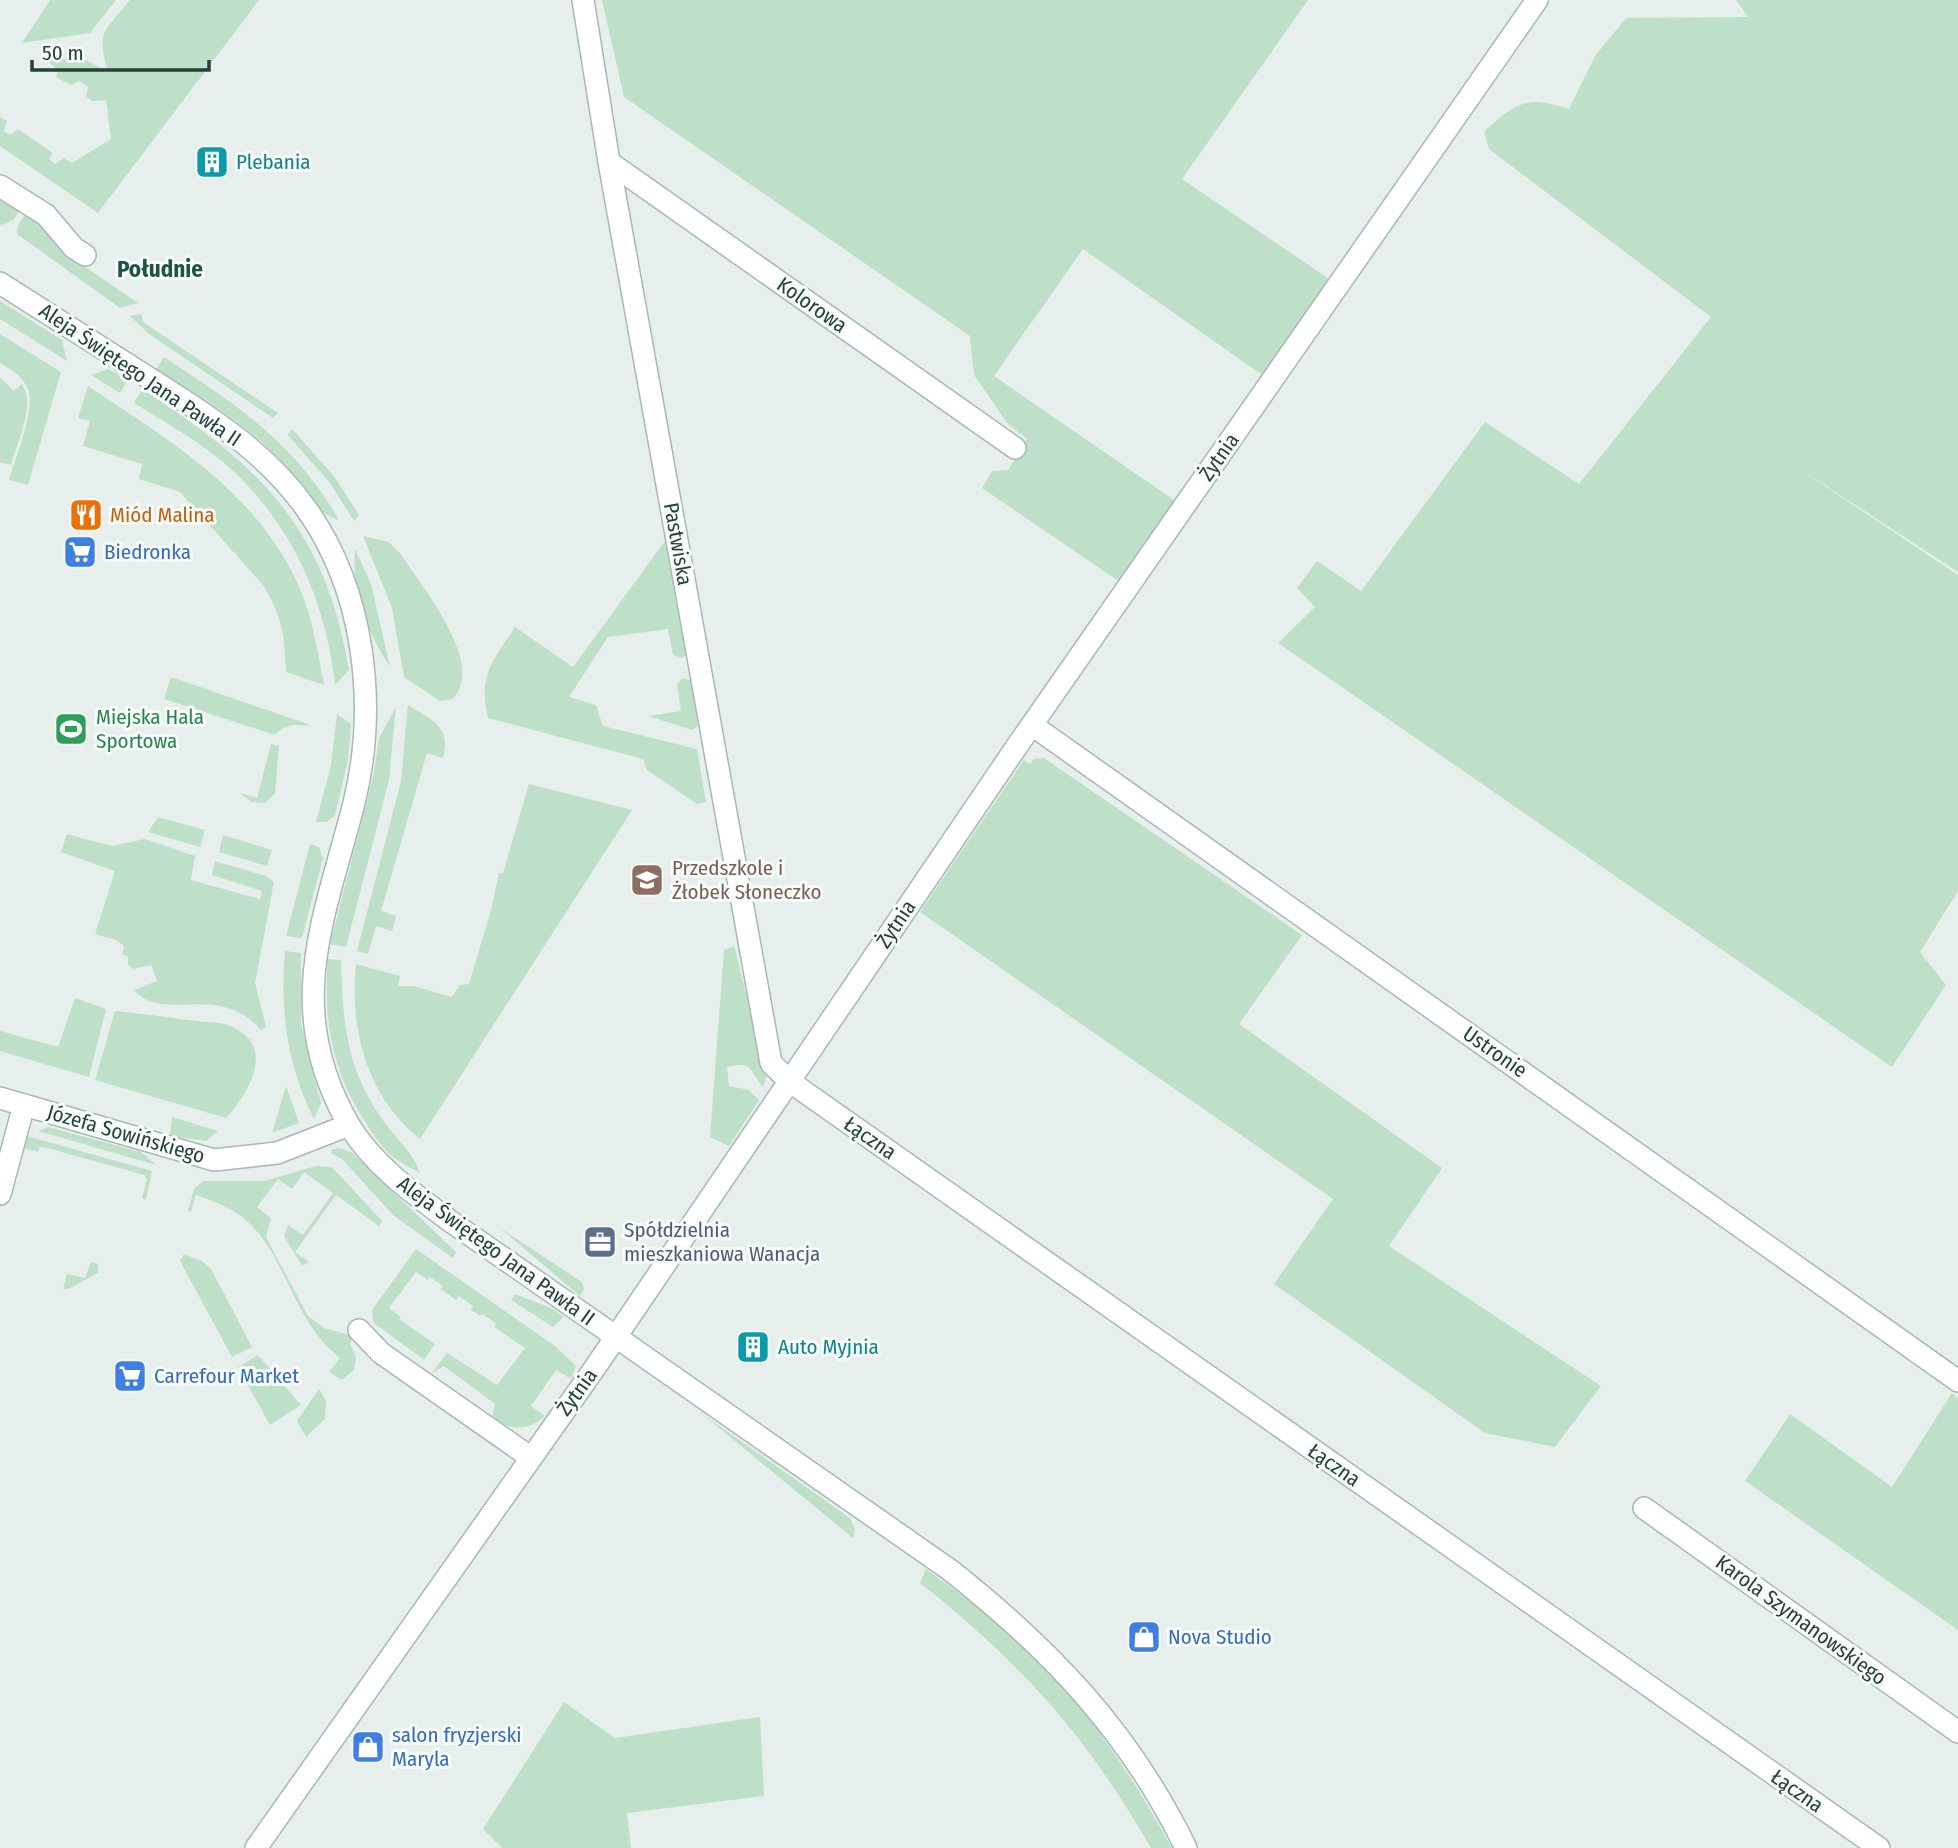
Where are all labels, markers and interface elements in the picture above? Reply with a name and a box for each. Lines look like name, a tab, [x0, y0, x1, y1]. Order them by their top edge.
scale bar	[32, 28, 208, 72]
text: 50 m	[42, 40, 84, 66]
building icon: Plebania	[193, 143, 231, 181]
place label: Plebania	[236, 149, 311, 175]
district label: Południe	[117, 255, 203, 283]
street label: Kolorowa	[772, 271, 852, 339]
street label: Aleja Świętego Jana Pawła II	[34, 298, 246, 452]
street label: Żytnia	[1193, 428, 1245, 486]
restaurant icon: Miód Malina	[67, 496, 105, 534]
street label: Pastwiska	[658, 501, 698, 587]
place label: Miód Malina	[110, 502, 215, 528]
supermarket icon: Biedronka	[61, 533, 99, 571]
place label: Biedronka	[104, 539, 191, 565]
place label: Miejska Hala Sportowa	[96, 704, 204, 754]
sports icon: Miejska Hala Sportowa	[52, 710, 90, 748]
place label: Przedszkole i Żłobek Słoneczko	[672, 855, 821, 905]
school or university icon: Przedszkole i Żłobek Słoneczko	[628, 861, 666, 899]
street label: Żytnia	[871, 895, 921, 953]
street label: Ustronie	[1458, 1021, 1532, 1083]
street label: Józefa Sowińskiego	[44, 1099, 208, 1169]
street label: Łączna	[839, 1111, 901, 1165]
street label: Aleja Świętego Jana Pawła II	[392, 1171, 600, 1331]
place label: Spółdzielnia mieszkaniowa Wanacja	[624, 1217, 820, 1267]
office icon: Spółdzielnia mieszkaniowa Wanacja	[581, 1223, 619, 1261]
building icon: Auto Myjnia	[734, 1328, 772, 1366]
place label: Auto Myjnia	[778, 1334, 879, 1360]
supermarket icon: Carrefour Market	[111, 1357, 149, 1395]
place label: Carrefour Market	[154, 1363, 299, 1389]
street label: Żytnia	[551, 1363, 603, 1421]
street label: Łączna	[1303, 1438, 1365, 1492]
street label: Karola Szymanowskiego	[1710, 1549, 1892, 1691]
shop icon: Nova Studio	[1125, 1618, 1163, 1656]
place label: Nova Studio	[1168, 1624, 1272, 1650]
place label: salon fryzjerski Maryla	[392, 1722, 522, 1772]
shop icon: salon fryzjerski Maryla	[349, 1728, 387, 1766]
street label: Łączna	[1766, 1764, 1828, 1818]

